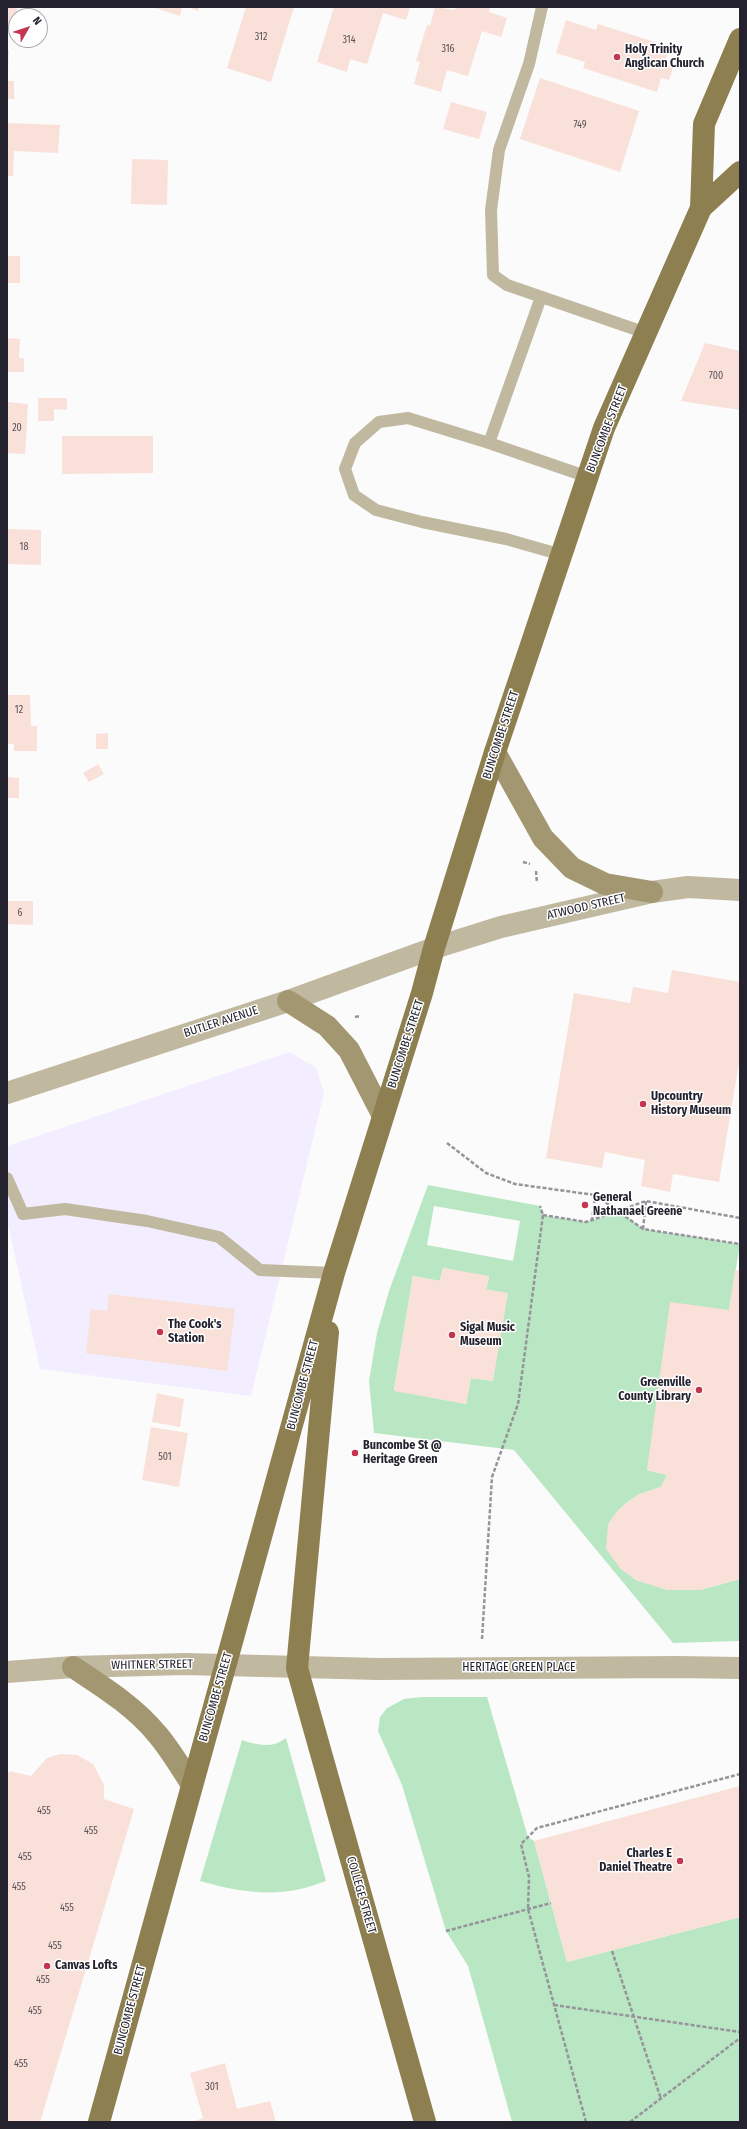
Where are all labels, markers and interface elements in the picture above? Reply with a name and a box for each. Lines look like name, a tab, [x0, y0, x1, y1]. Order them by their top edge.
north arrow	[8, 8, 48, 48]
text: N	[30, 14, 44, 27]
house number: 312	[255, 31, 267, 43]
house number: 314	[342, 34, 356, 46]
house number: 316	[441, 43, 455, 55]
place label: Holy Trinity Anglican Church	[625, 43, 704, 71]
marker: Holy Trinity Anglican Church	[612, 52, 622, 62]
house number: 749	[573, 119, 587, 131]
house number: 700	[709, 370, 723, 382]
street label: BUNCOMBE STREET	[584, 383, 630, 475]
house number: 20	[12, 422, 22, 434]
house number: 18	[20, 541, 28, 553]
street label: BUNCOMBE STREET	[480, 689, 522, 781]
house number: 12	[15, 704, 23, 716]
street label: ATWOOD STREET	[546, 891, 626, 923]
house number: 6	[18, 907, 22, 919]
street label: BUNCOMBE STREET	[385, 998, 427, 1090]
street label: BUTLER AVENUE	[182, 1003, 260, 1041]
place label: Upcountry History Museum	[651, 1090, 731, 1118]
marker: Upcountry History Museum	[638, 1099, 648, 1109]
place label: General Nathanael Greene	[593, 1191, 682, 1219]
marker: General Nathanael Greene	[580, 1200, 590, 1210]
place label: The Cook's Station	[168, 1318, 222, 1346]
place label: Sigal Music Museum	[460, 1321, 515, 1349]
marker: The Cook's Station	[155, 1327, 165, 1337]
marker: Sigal Music Museum	[447, 1330, 457, 1340]
street label: BUNCOMBE STREET	[284, 1339, 322, 1431]
place label: Greenville County Library	[618, 1376, 691, 1404]
marker: Greenville County Library	[694, 1385, 704, 1395]
place label: Buncombe St @ Heritage Green	[363, 1439, 442, 1467]
marker: Buncombe St @ Heritage Green	[350, 1448, 360, 1458]
house number: 501	[158, 1451, 172, 1463]
street label: BUNCOMBE STREET	[196, 1651, 236, 1743]
street label: WHITNER STREET	[111, 1657, 193, 1673]
street label: HERITAGE GREEN PLACE	[462, 1661, 576, 1675]
house number: 455	[37, 1805, 51, 1817]
house number: 455	[84, 1825, 98, 1837]
place label: Charles E Daniel Theatre	[599, 1847, 672, 1875]
house number: 455	[18, 1851, 32, 1863]
street label: COLLEGE STREET	[343, 1855, 379, 1935]
marker: Charles E Daniel Theatre	[675, 1856, 685, 1866]
house number: 455	[12, 1881, 26, 1893]
house number: 455	[60, 1902, 74, 1914]
house number: 455	[48, 1940, 62, 1952]
place label: Canvas Lofts	[55, 1959, 118, 1973]
marker: Canvas Lofts	[42, 1961, 52, 1971]
street label: BUNCOMBE STREET	[111, 1964, 149, 2056]
house number: 455	[36, 1974, 50, 1986]
house number: 455	[28, 2005, 42, 2017]
house number: 455	[14, 2058, 28, 2070]
house number: 301	[205, 2081, 219, 2093]

